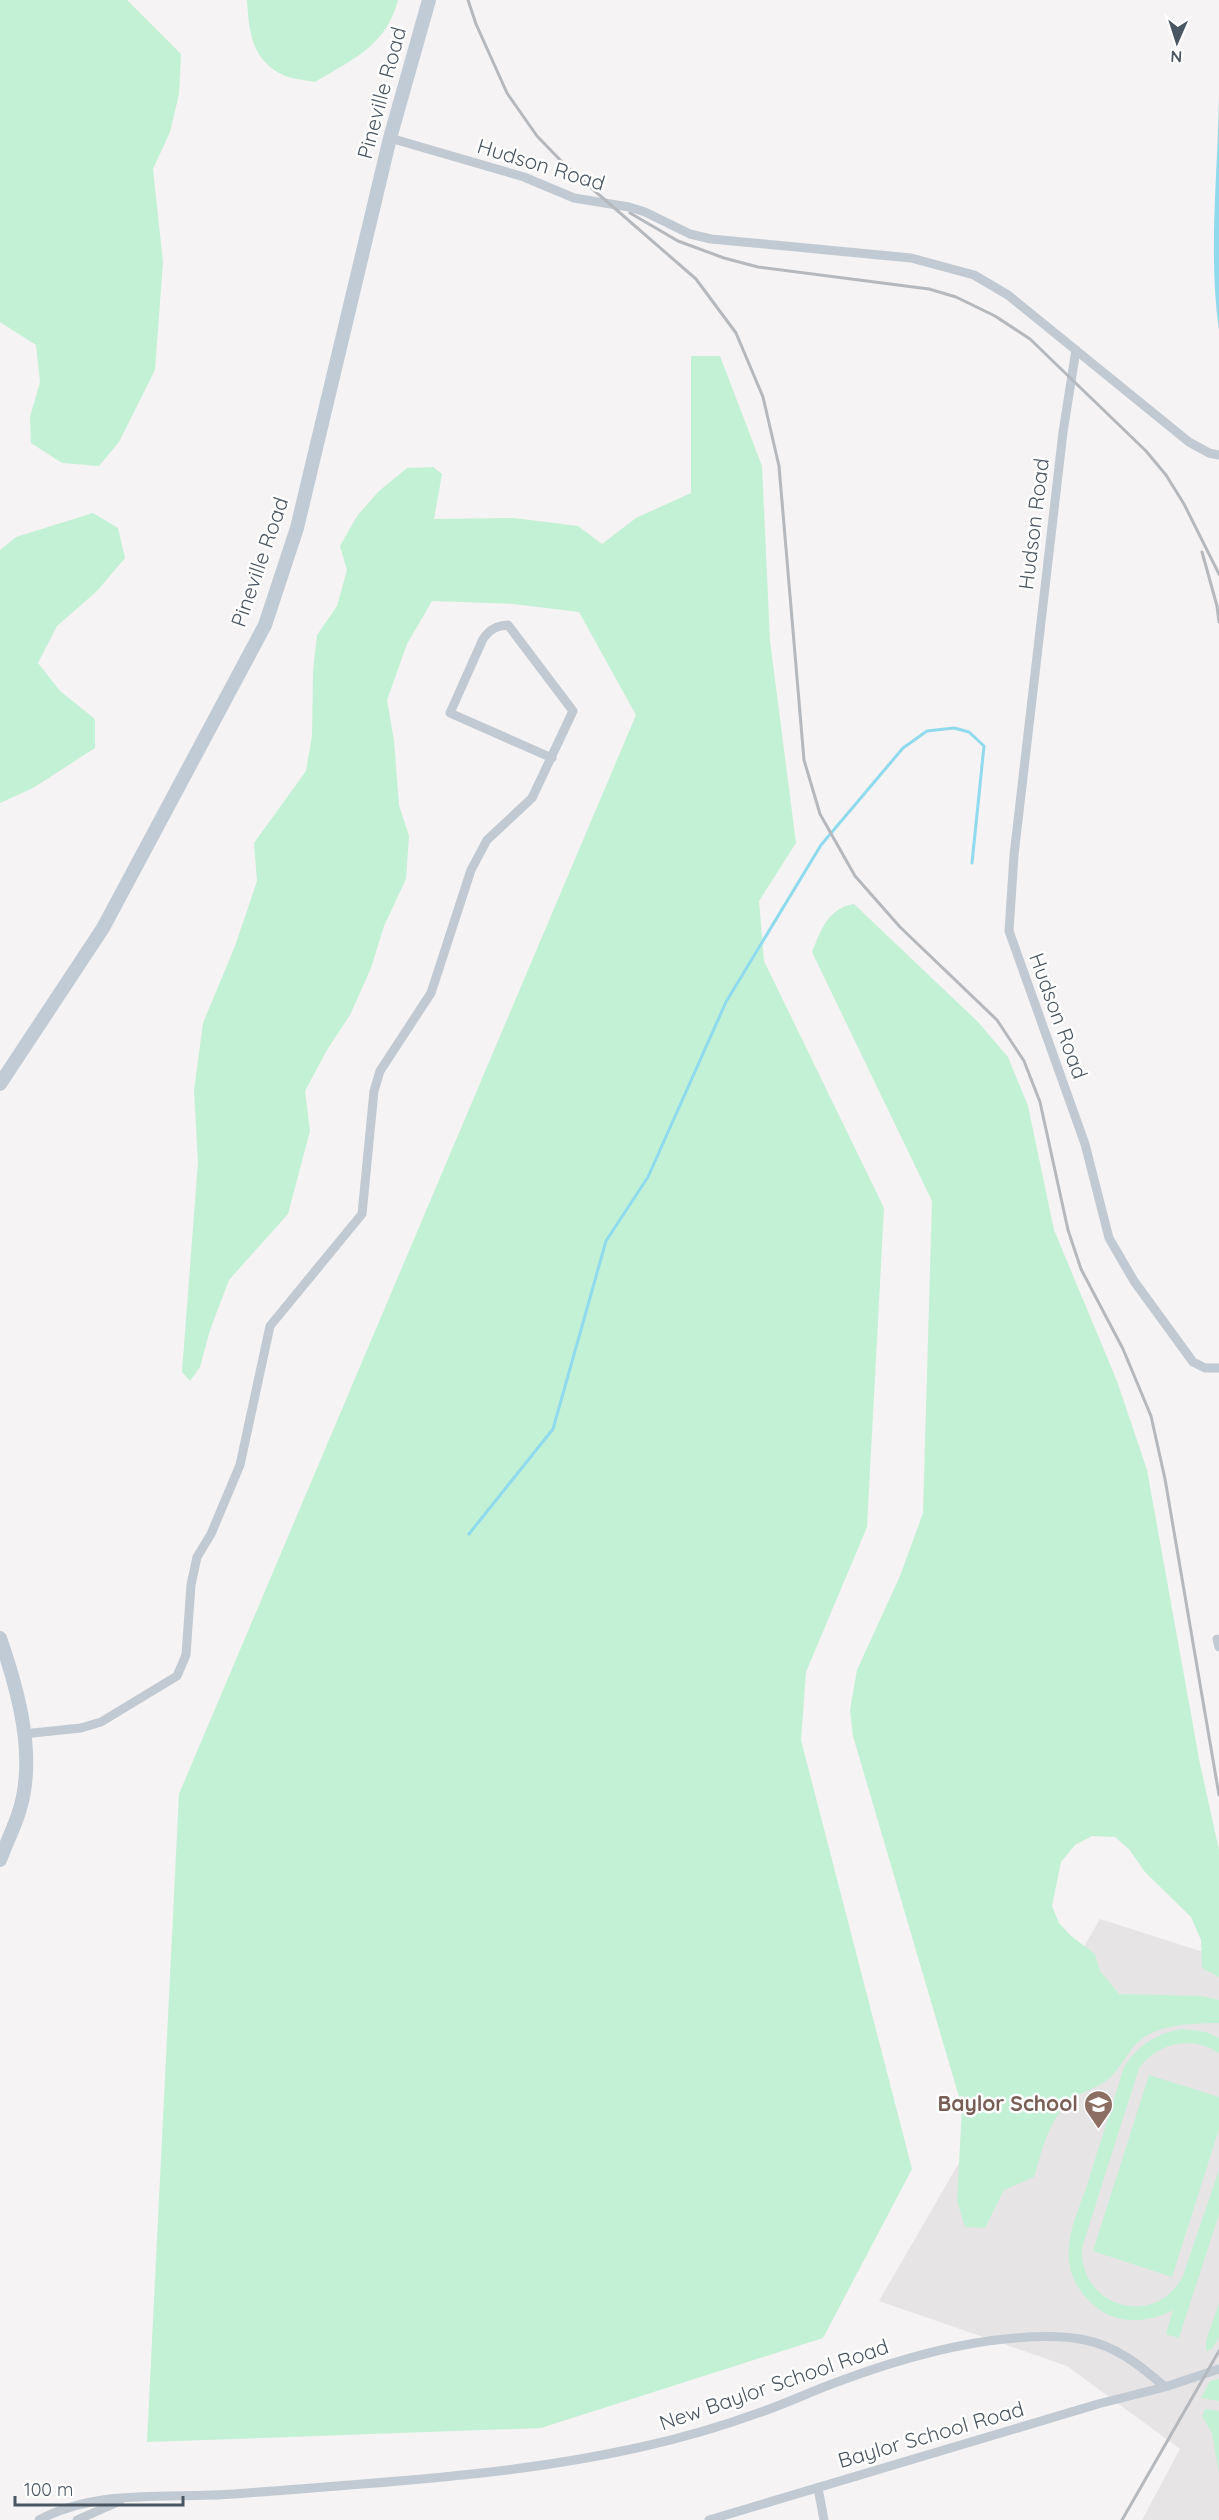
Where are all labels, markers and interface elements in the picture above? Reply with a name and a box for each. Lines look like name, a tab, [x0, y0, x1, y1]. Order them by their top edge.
north arrow	[1147, 12, 1207, 72]
street label: Pineville Road	[351, 24, 411, 162]
text: N	[1170, 47, 1183, 67]
street label: Hudson Road	[474, 132, 608, 196]
street label: Hudson Road	[1012, 457, 1054, 591]
street label: Pineville Road	[225, 493, 293, 630]
street label: Hudson Road	[1024, 949, 1094, 1082]
school or university icon: Baylor School	[1083, 2088, 1115, 2130]
place label: Baylor School	[938, 2090, 1078, 2116]
street label: New Baylor School Road	[656, 2333, 892, 2436]
street label: Baylor School Road	[835, 2395, 1027, 2473]
scale bar	[15, 2469, 183, 2507]
text: 100 m	[24, 2478, 73, 2501]

